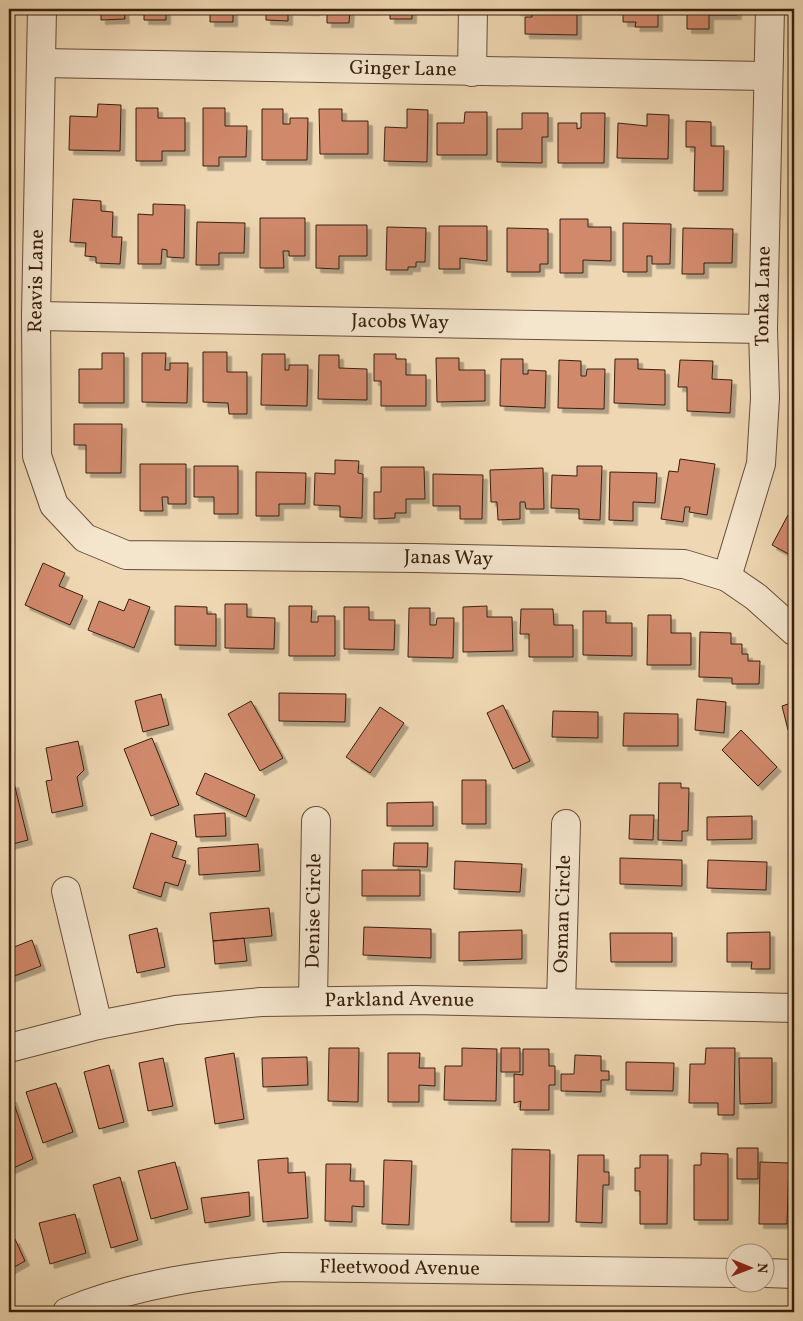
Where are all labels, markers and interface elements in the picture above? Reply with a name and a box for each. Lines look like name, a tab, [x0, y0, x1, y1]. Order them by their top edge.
street label: Ginger Lane	[349, 55, 457, 84]
street label: Reavis Lane	[22, 229, 52, 333]
street label: Tonka Lane	[749, 246, 779, 347]
street label: Jacobs Way	[351, 308, 449, 337]
street label: Janas Way	[404, 544, 494, 574]
street label: Denise Circle	[300, 853, 329, 969]
street label: Osman Circle	[548, 855, 579, 974]
street label: Parkland Avenue	[324, 986, 474, 1015]
north arrow	[726, 1244, 776, 1294]
street label: Fleetwood Avenue	[319, 1253, 480, 1284]
text: N	[752, 1263, 771, 1273]

